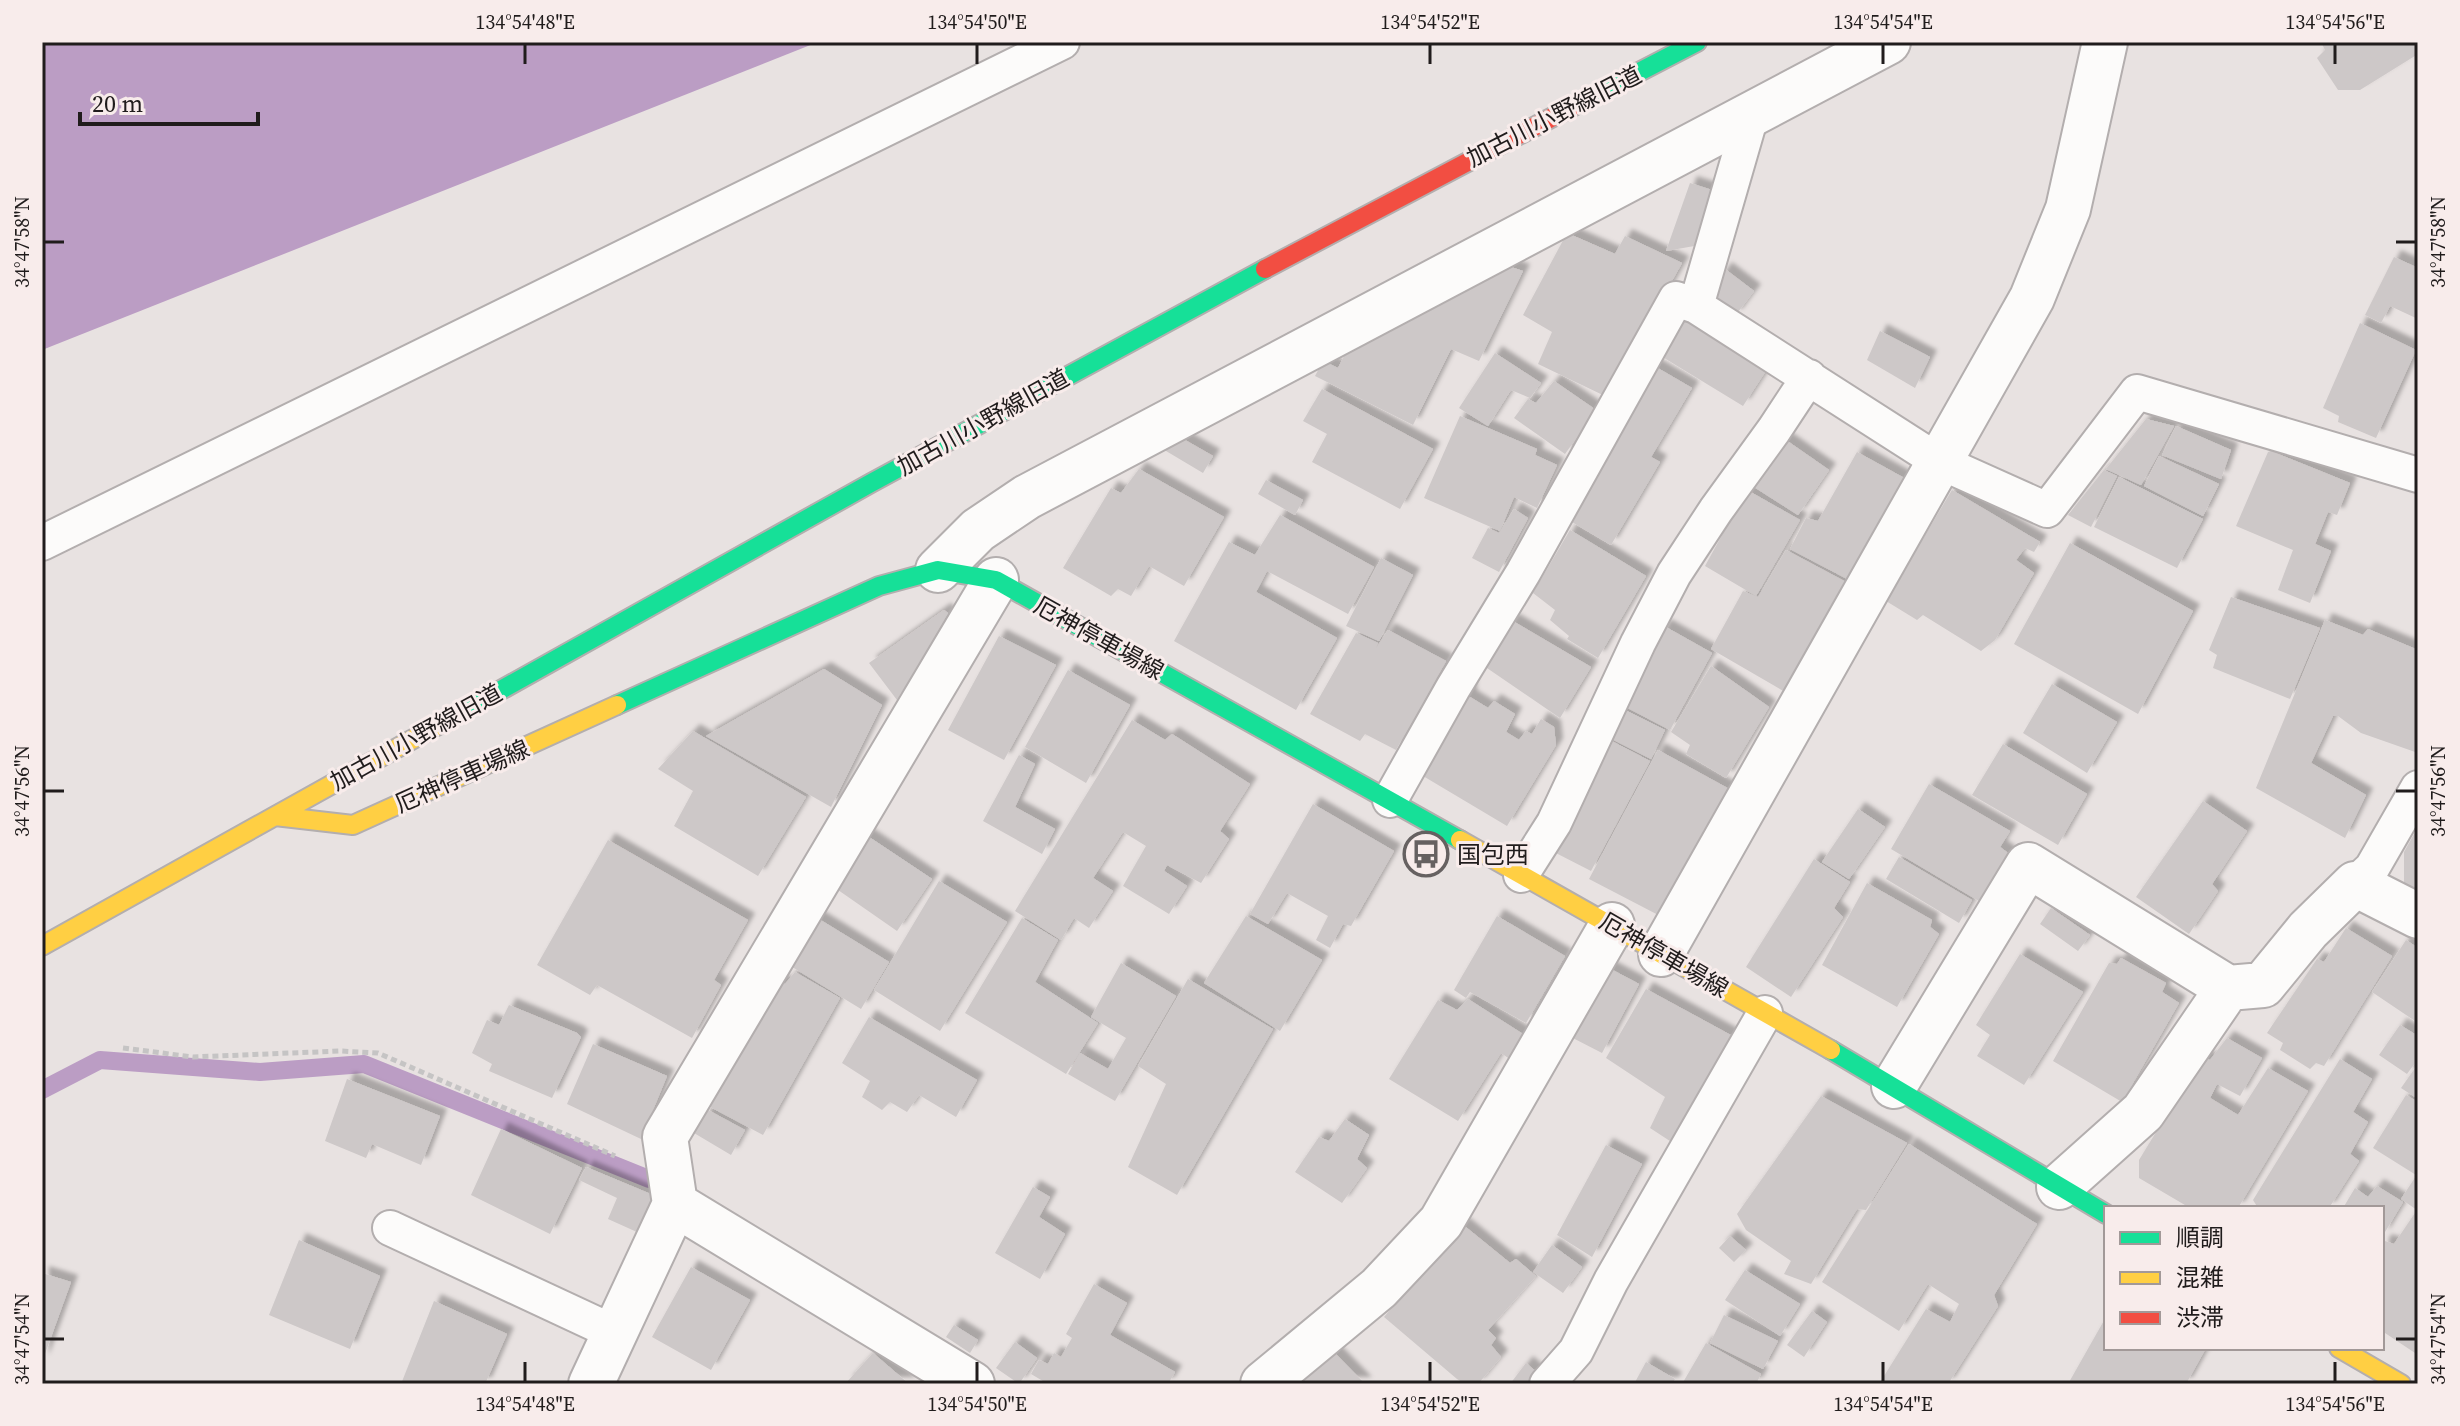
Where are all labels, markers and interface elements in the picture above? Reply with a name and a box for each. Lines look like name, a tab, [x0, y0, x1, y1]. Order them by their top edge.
text: 134°54'48"E	[475, 8, 575, 36]
text: 134°54'50"E	[927, 8, 1027, 36]
text: 134°54'52"E	[1380, 8, 1480, 36]
text: 134°54'54"E	[1833, 8, 1933, 36]
text: 134°54'56"E	[2285, 8, 2385, 36]
street label: 加古川小野線旧道	[1461, 58, 1647, 174]
scale bar	[80, 76, 258, 126]
text: 20 m	[92, 87, 143, 120]
text: 34°47'58"N	[8, 196, 36, 288]
text: 34°47'58"N	[2424, 196, 2452, 288]
street label: 加古川小野線旧道	[891, 361, 1075, 483]
street label: 厄神停車場線	[1028, 589, 1170, 687]
street label: 加古川小野線旧道	[324, 676, 508, 798]
street label: 厄神停車場線	[390, 732, 534, 820]
text: 34°47'56"N	[8, 745, 36, 837]
text: 34°47'56"N	[2424, 745, 2452, 837]
bus stop icon: 国包西	[1402, 830, 1450, 878]
place label: 国包西	[1457, 838, 1529, 871]
street label: 厄神停車場線	[1593, 905, 1735, 1005]
legend	[2104, 1206, 2384, 1350]
text: 順調	[2176, 1221, 2224, 1254]
text: 混雑	[2176, 1261, 2224, 1294]
text: 34°47'54"N	[8, 1293, 36, 1385]
text: 34°47'54"N	[2424, 1293, 2452, 1385]
text: 渋滞	[2176, 1301, 2224, 1334]
text: 134°54'48"E	[475, 1390, 575, 1418]
text: 134°54'50"E	[927, 1390, 1027, 1418]
text: 134°54'52"E	[1380, 1390, 1480, 1418]
text: 134°54'54"E	[1833, 1390, 1933, 1418]
text: 134°54'56"E	[2285, 1390, 2385, 1418]

